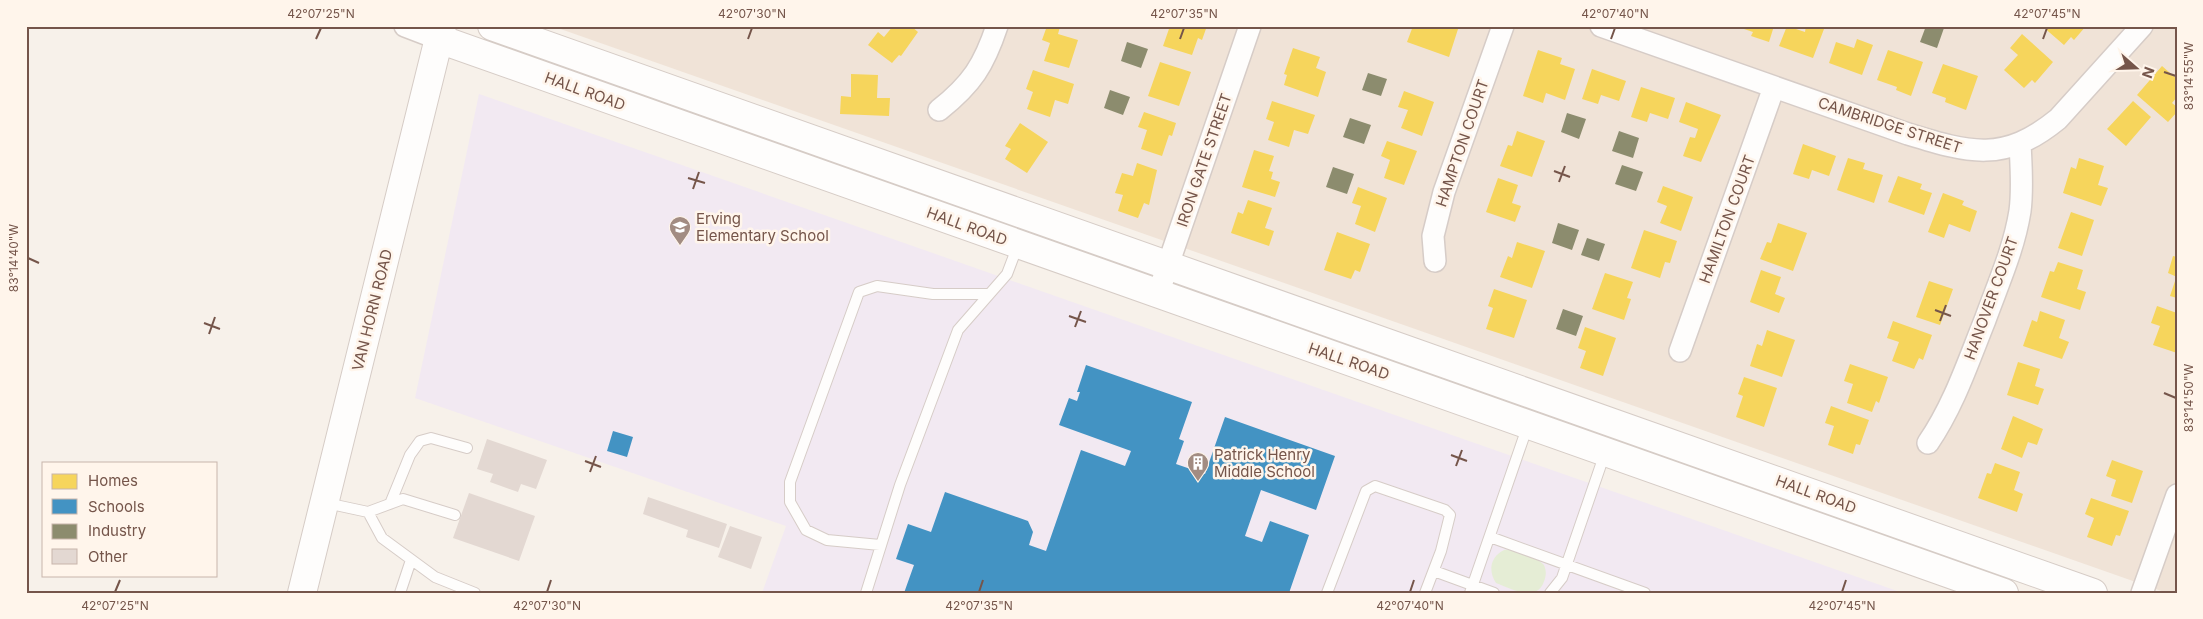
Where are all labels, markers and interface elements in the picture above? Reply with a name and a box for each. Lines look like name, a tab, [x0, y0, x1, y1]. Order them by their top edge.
text: 42°07'25"N	[287, 6, 355, 21]
text: 42°07'30"N	[718, 6, 786, 21]
text: 42°07'35"N	[1150, 6, 1218, 21]
text: 42°07'40"N	[1581, 6, 1649, 21]
text: 42°07'45"N	[2013, 6, 2081, 21]
north arrow	[2110, 42, 2160, 92]
text: 83°14'55"W	[2181, 42, 2196, 110]
text: N	[2139, 65, 2158, 81]
street label: HALL ROAD	[542, 68, 628, 114]
street label: HAMPTON COURT	[1431, 77, 1493, 209]
street label: IRON GATE STREET	[1172, 91, 1236, 229]
street label: CAMBRIDGE STREET	[1816, 93, 1964, 157]
street label: HAMILTON COURT	[1695, 152, 1759, 286]
street label: HALL ROAD	[924, 203, 1010, 249]
place label: Erving Elementary School	[696, 209, 829, 245]
school or university icon: Erving Elementary School	[668, 215, 692, 246]
text: 83°14'40"W	[6, 224, 21, 292]
street label: HANOVER COURT	[1960, 234, 2022, 362]
street label: VAN HORN ROAD	[348, 247, 396, 373]
street label: HALL ROAD	[1306, 338, 1392, 384]
text: 83°14'50"W	[2181, 364, 2196, 432]
place label: Patrick Henry Middle School	[1214, 445, 1315, 481]
building icon: Patrick Henry Middle School	[1186, 451, 1210, 482]
legend	[42, 462, 218, 576]
text: Homes	[88, 471, 138, 490]
street label: HALL ROAD	[1773, 471, 1859, 517]
text: Schools	[88, 497, 145, 516]
text: Industry	[88, 521, 147, 540]
text: Other	[88, 547, 128, 566]
text: 42°07'25"N	[81, 598, 149, 613]
text: 42°07'30"N	[513, 598, 581, 613]
text: 42°07'35"N	[945, 598, 1013, 613]
text: 42°07'40"N	[1376, 598, 1444, 613]
text: 42°07'45"N	[1808, 598, 1876, 613]

